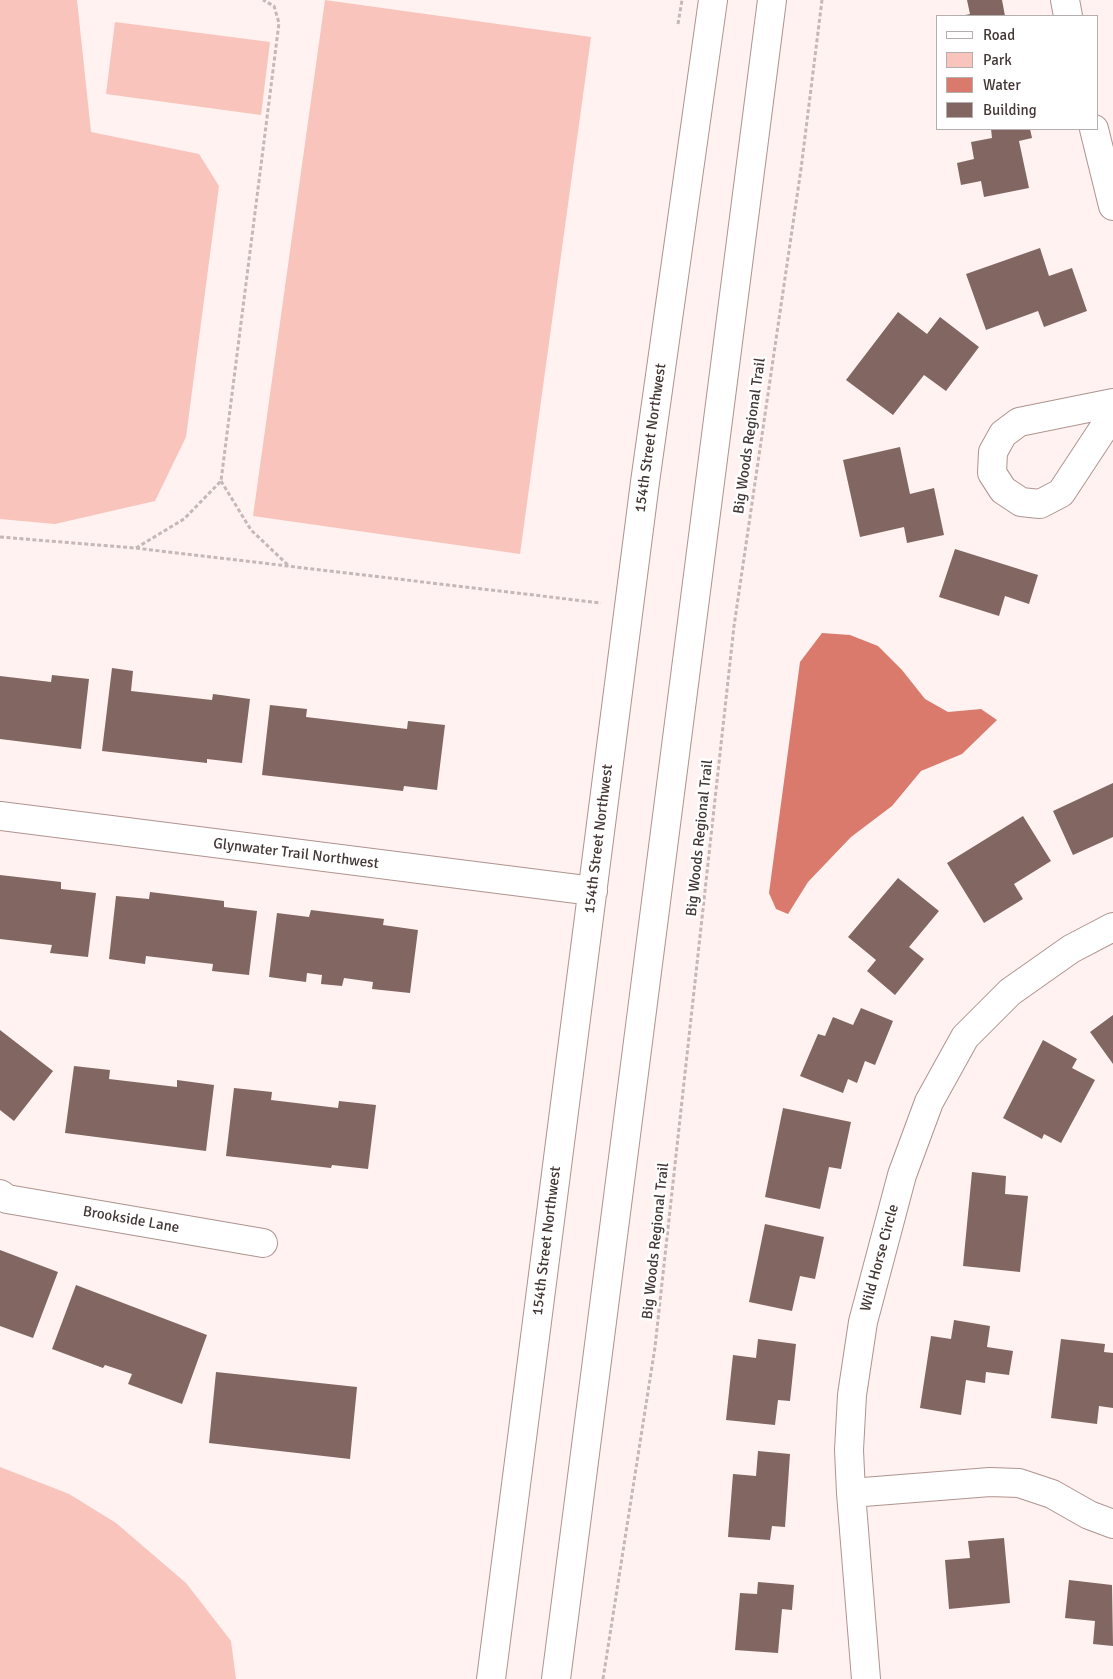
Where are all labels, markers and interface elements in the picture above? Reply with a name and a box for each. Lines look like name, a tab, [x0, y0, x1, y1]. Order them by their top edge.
legend	[936, 15, 1098, 130]
text: Road	[983, 26, 1015, 44]
text: Park	[983, 51, 1012, 69]
text: Water	[983, 76, 1021, 94]
text: Building	[983, 101, 1037, 119]
street label: Big Woods Regional Trail	[730, 357, 770, 515]
street label: 154th Street Northwest	[632, 362, 670, 514]
street label: Big Woods Regional Trail	[683, 759, 717, 917]
street label: 154th Street Northwest	[581, 763, 617, 915]
street label: Glynwater Trail Northwest	[212, 835, 380, 873]
street label: Big Woods Regional Trail	[639, 1162, 673, 1320]
street label: 154th Street Northwest	[529, 1165, 565, 1317]
street label: Wild Horse Circle	[857, 1202, 903, 1314]
street label: Brookside Lane	[81, 1203, 181, 1237]

